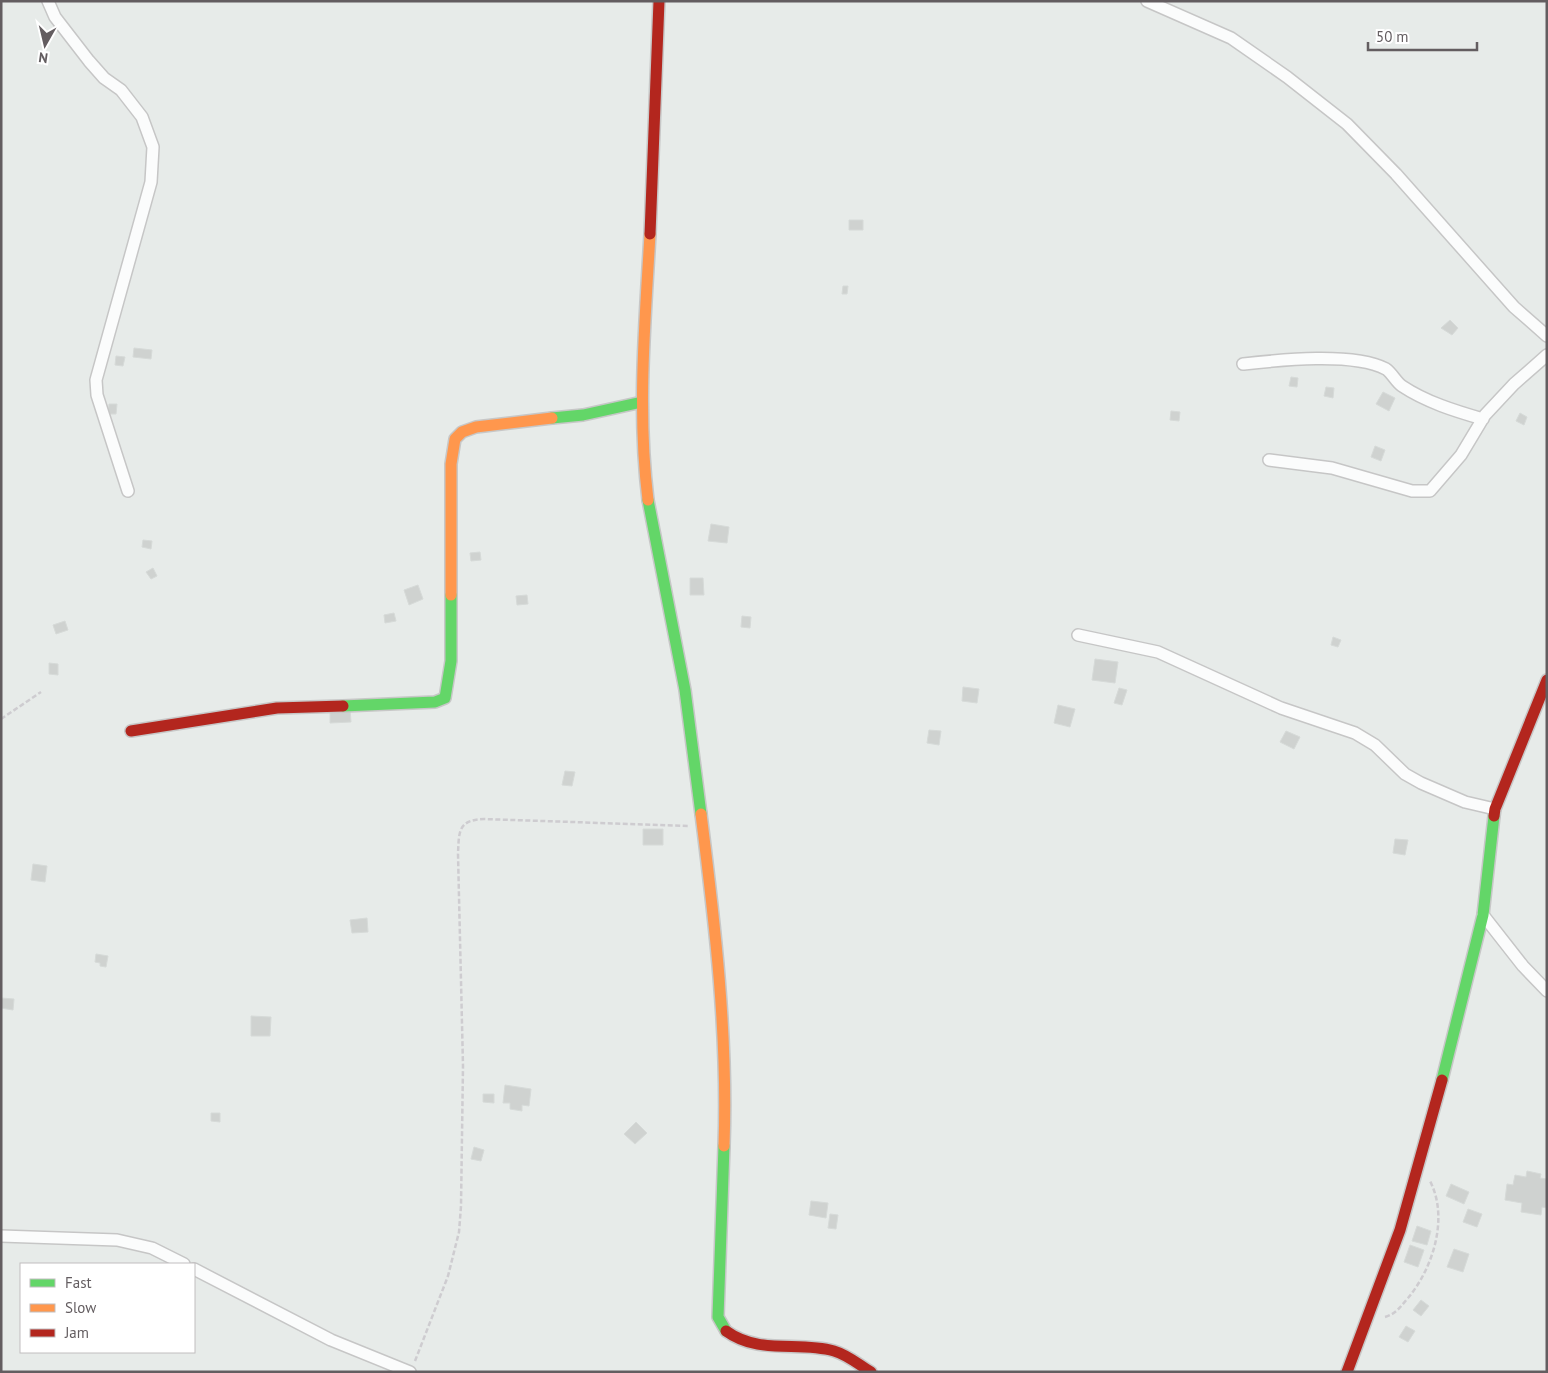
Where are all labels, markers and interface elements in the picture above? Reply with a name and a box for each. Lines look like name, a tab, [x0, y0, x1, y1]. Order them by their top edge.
north arrow	[20, 20, 70, 70]
scale bar	[1368, 20, 1477, 52]
text: 50 m	[1376, 27, 1409, 46]
text: N	[37, 48, 49, 67]
legend	[20, 1263, 195, 1353]
text: Fast	[65, 1273, 92, 1292]
text: Slow	[65, 1298, 96, 1317]
text: Jam	[64, 1323, 89, 1342]

